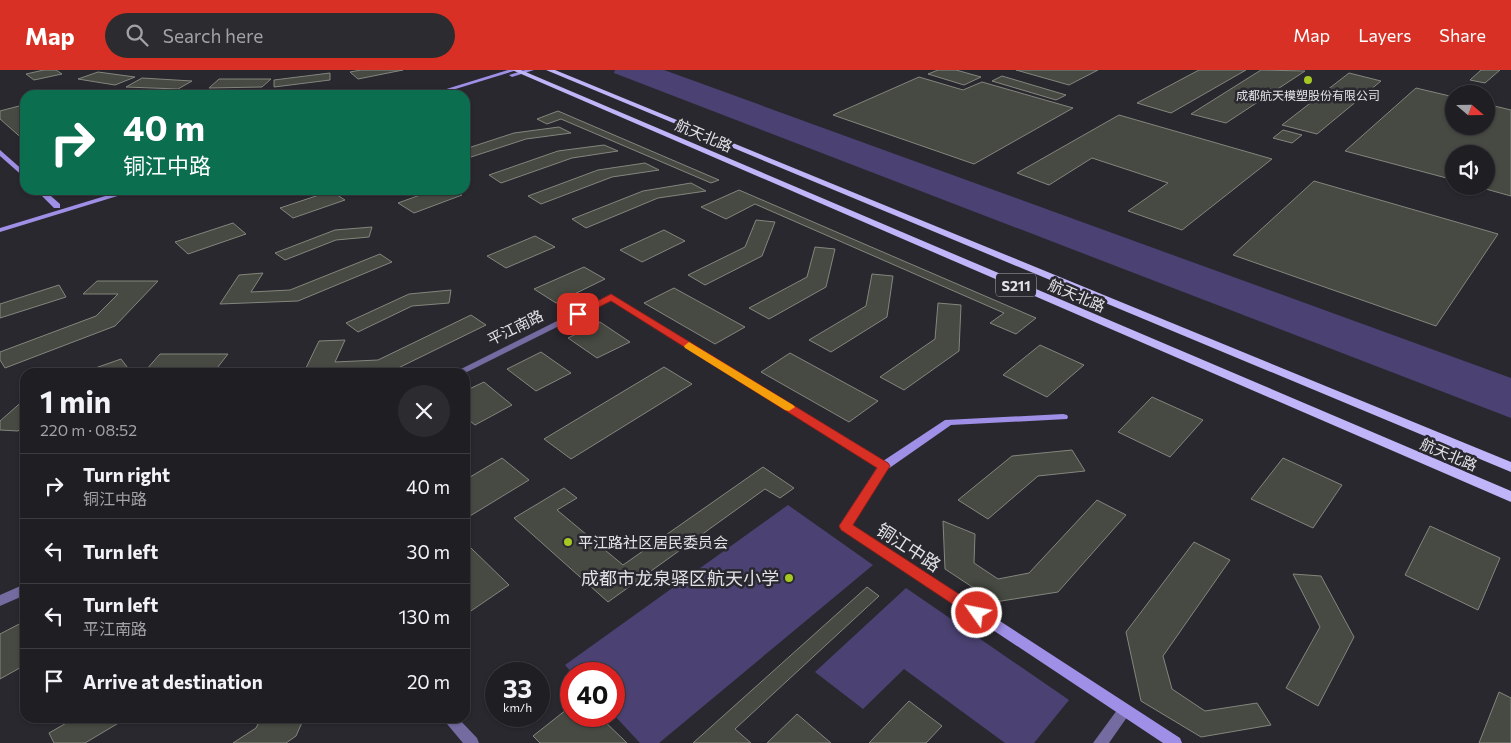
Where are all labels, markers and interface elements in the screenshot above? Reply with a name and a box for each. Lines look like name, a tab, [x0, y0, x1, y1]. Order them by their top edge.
search box	[105, 13, 455, 58]
text: Map	[25, 21, 75, 50]
icon: search	[123, 21, 151, 49]
text: Search here	[163, 24, 263, 47]
text: Map	[1293, 24, 1330, 46]
text: Layers	[1358, 24, 1411, 46]
text: Share	[1439, 24, 1486, 46]
marker: 成都航天模塑股份有限公司	[1302, 74, 1314, 86]
north arrow	[1445, 85, 1495, 135]
map controls	[1445, 85, 1495, 195]
place label: 成都航天模塑股份有限公司	[1236, 88, 1380, 102]
text: 40 m	[123, 105, 205, 148]
icon: right	[40, 110, 105, 175]
street label: 航天北路	[673, 115, 735, 155]
button: sound	[1445, 145, 1495, 195]
text: 铜江中路	[123, 152, 211, 179]
road number: S211	[996, 274, 1036, 296]
street label: 航天北路	[1046, 275, 1108, 315]
pin	[557, 293, 599, 335]
icon: arrive	[564, 300, 592, 328]
street label: 平江南路	[484, 306, 546, 348]
text: 1 min	[40, 382, 111, 419]
button: close	[398, 385, 450, 437]
text: 220 m · 08:52	[40, 420, 137, 439]
street label: 航天北路	[1418, 434, 1480, 474]
text: Turn right	[83, 463, 170, 486]
icon: right	[40, 472, 68, 500]
text: 40 m	[406, 475, 450, 498]
text: 铜江中路	[83, 489, 147, 508]
street label: 铜江中路	[873, 518, 945, 576]
place label: 平江路社区居民委员会	[578, 533, 728, 551]
marker: 平江路社区居民委员会	[562, 536, 574, 548]
icon: left	[40, 537, 68, 565]
text: Turn left	[83, 540, 158, 563]
text: 30 m	[407, 540, 450, 563]
place label: 成都市龙泉驿区航天小学	[581, 567, 779, 589]
marker: 成都市龙泉驿区航天小学	[783, 572, 795, 584]
position arrow	[950, 586, 1002, 638]
text: Turn left	[83, 593, 158, 616]
icon: left	[40, 602, 68, 630]
text: 130 m	[398, 605, 450, 628]
text: 平江南路	[83, 619, 147, 638]
speed limit sign: 40	[560, 662, 625, 727]
icon: arrive	[40, 667, 68, 695]
text: Arrive at destination	[83, 670, 263, 693]
text: 20 m	[407, 670, 450, 693]
text: 33	[503, 673, 532, 703]
text: km/h	[503, 700, 532, 714]

